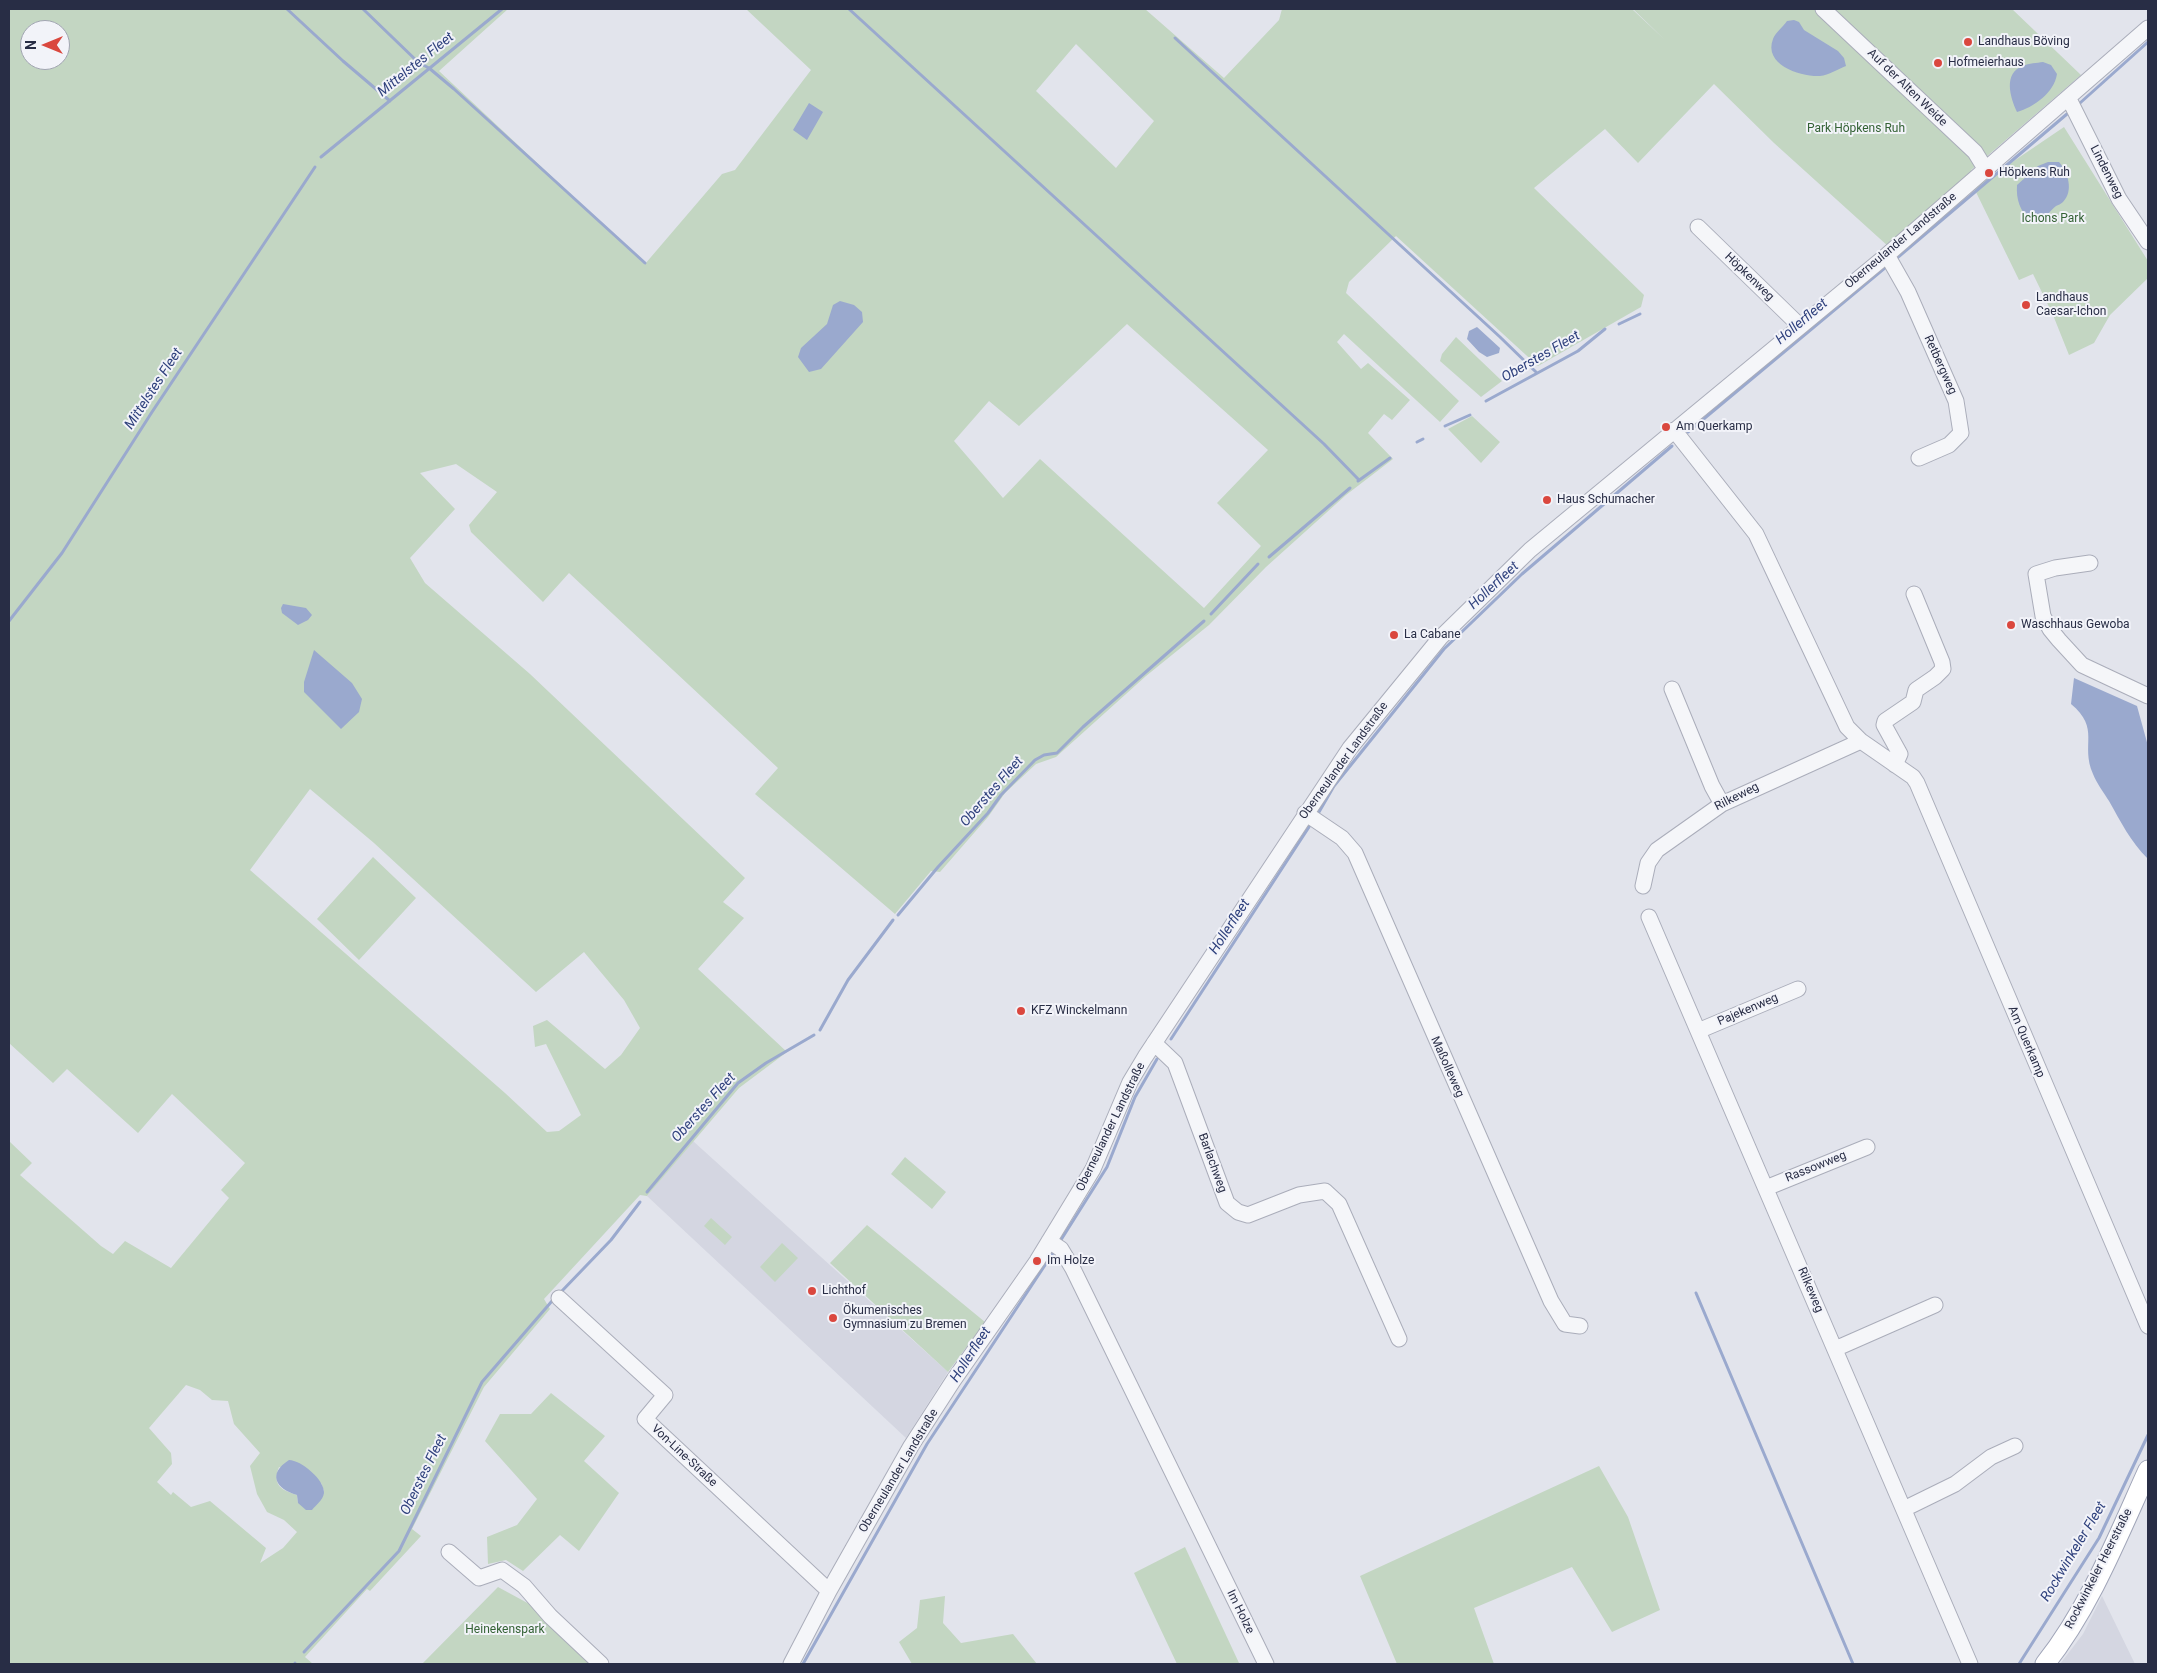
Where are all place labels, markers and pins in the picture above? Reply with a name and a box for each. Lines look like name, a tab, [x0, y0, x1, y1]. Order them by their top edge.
place label: Landhaus Böving	[1978, 35, 2070, 49]
marker: Landhaus Böving	[1962, 36, 1974, 48]
place label: Hofmeierhaus	[1948, 56, 2024, 70]
marker: Hofmeierhaus	[1932, 57, 1944, 69]
place label: Höpkens Ruh	[1999, 166, 2070, 180]
marker: Höpkens Ruh	[1983, 167, 1995, 179]
place label: Landhaus Caesar-Ichon	[2036, 291, 2106, 319]
marker: Landhaus Caesar-Ichon	[2020, 299, 2032, 311]
place label: Am Querkamp	[1676, 420, 1752, 434]
marker: Am Querkamp	[1660, 421, 1672, 433]
place label: Haus Schumacher	[1557, 493, 1655, 507]
marker: Haus Schumacher	[1541, 494, 1553, 506]
place label: Waschhaus Gewoba	[2021, 618, 2130, 632]
marker: Waschhaus Gewoba	[2005, 619, 2017, 631]
place label: La Cabane	[1404, 628, 1461, 642]
marker: La Cabane	[1388, 629, 1400, 641]
place label: KFZ Winckelmann	[1031, 1004, 1127, 1018]
marker: KFZ Winckelmann	[1015, 1005, 1027, 1017]
place label: Im Holze	[1047, 1254, 1094, 1268]
marker: Im Holze	[1031, 1255, 1043, 1267]
place label: Lichthof	[822, 1284, 866, 1298]
marker: Lichthof	[806, 1285, 818, 1297]
place label: Ökumenisches Gymnasium zu Bremen	[843, 1304, 967, 1332]
marker: Ökumenisches Gymnasium zu Bremen	[827, 1312, 839, 1324]

